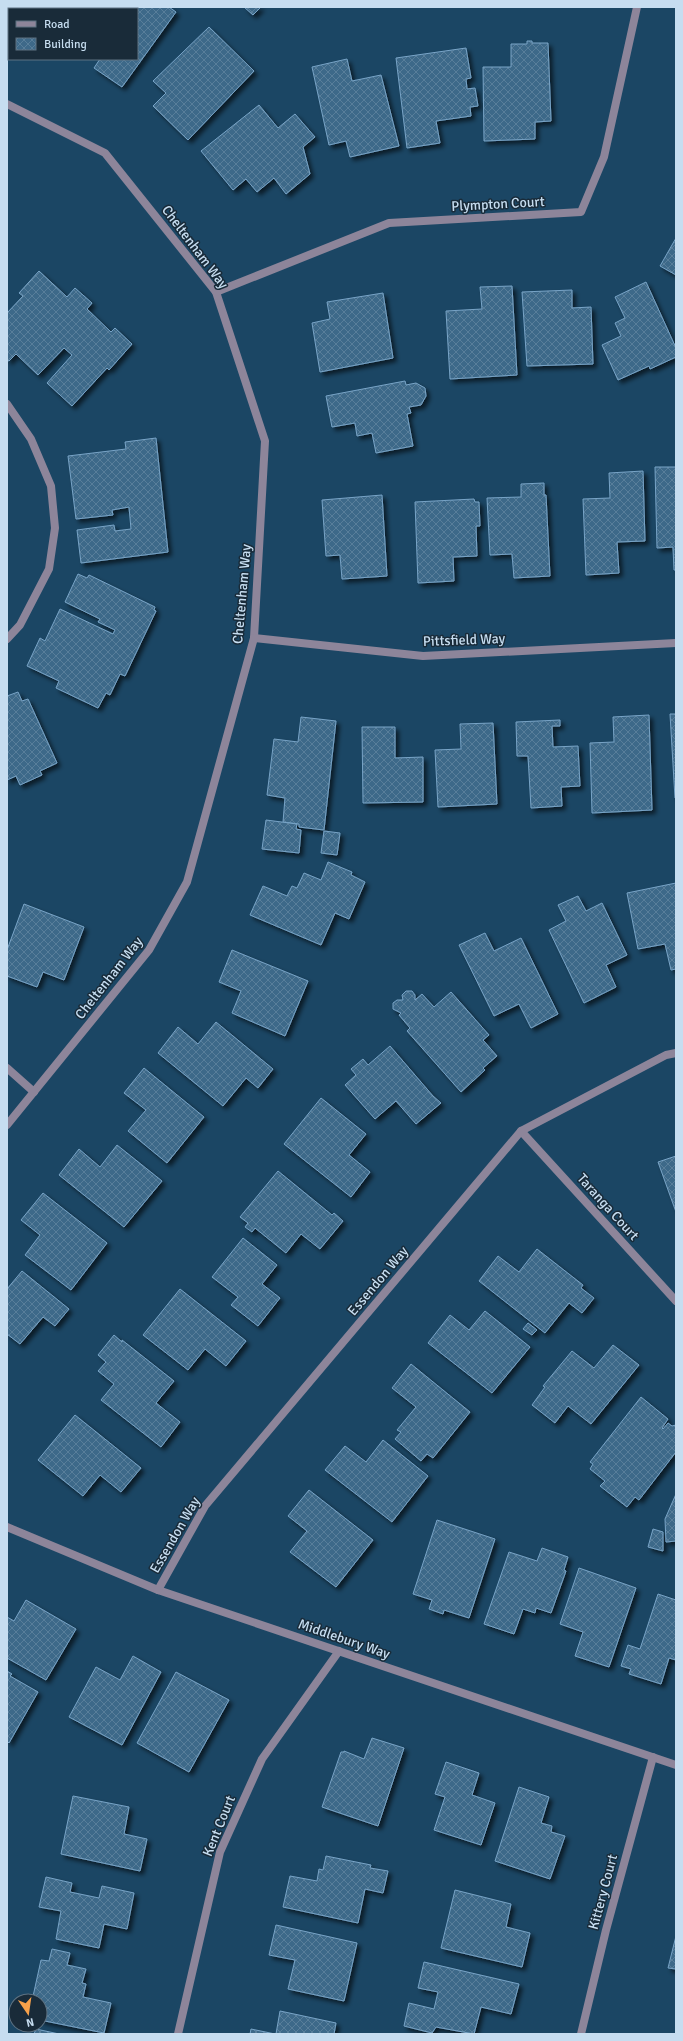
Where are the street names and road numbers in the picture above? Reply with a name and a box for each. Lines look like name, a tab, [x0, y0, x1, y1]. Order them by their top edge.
street label: Plympton Court	[451, 193, 545, 215]
street label: Cheltenham Way	[158, 202, 232, 292]
street label: Cheltenham Way	[229, 543, 255, 645]
street label: Pittsfield Way	[423, 630, 506, 650]
street label: Cheltenham Way	[71, 933, 147, 1023]
street label: Taranga Court	[574, 1170, 642, 1244]
street label: Essendon Way	[344, 1243, 412, 1319]
street label: Essendon Way	[146, 1494, 204, 1576]
street label: Middlebury Way	[296, 1615, 393, 1663]
street label: Kent Court	[199, 1793, 239, 1859]
street label: Kittery Court	[585, 1852, 621, 1932]

